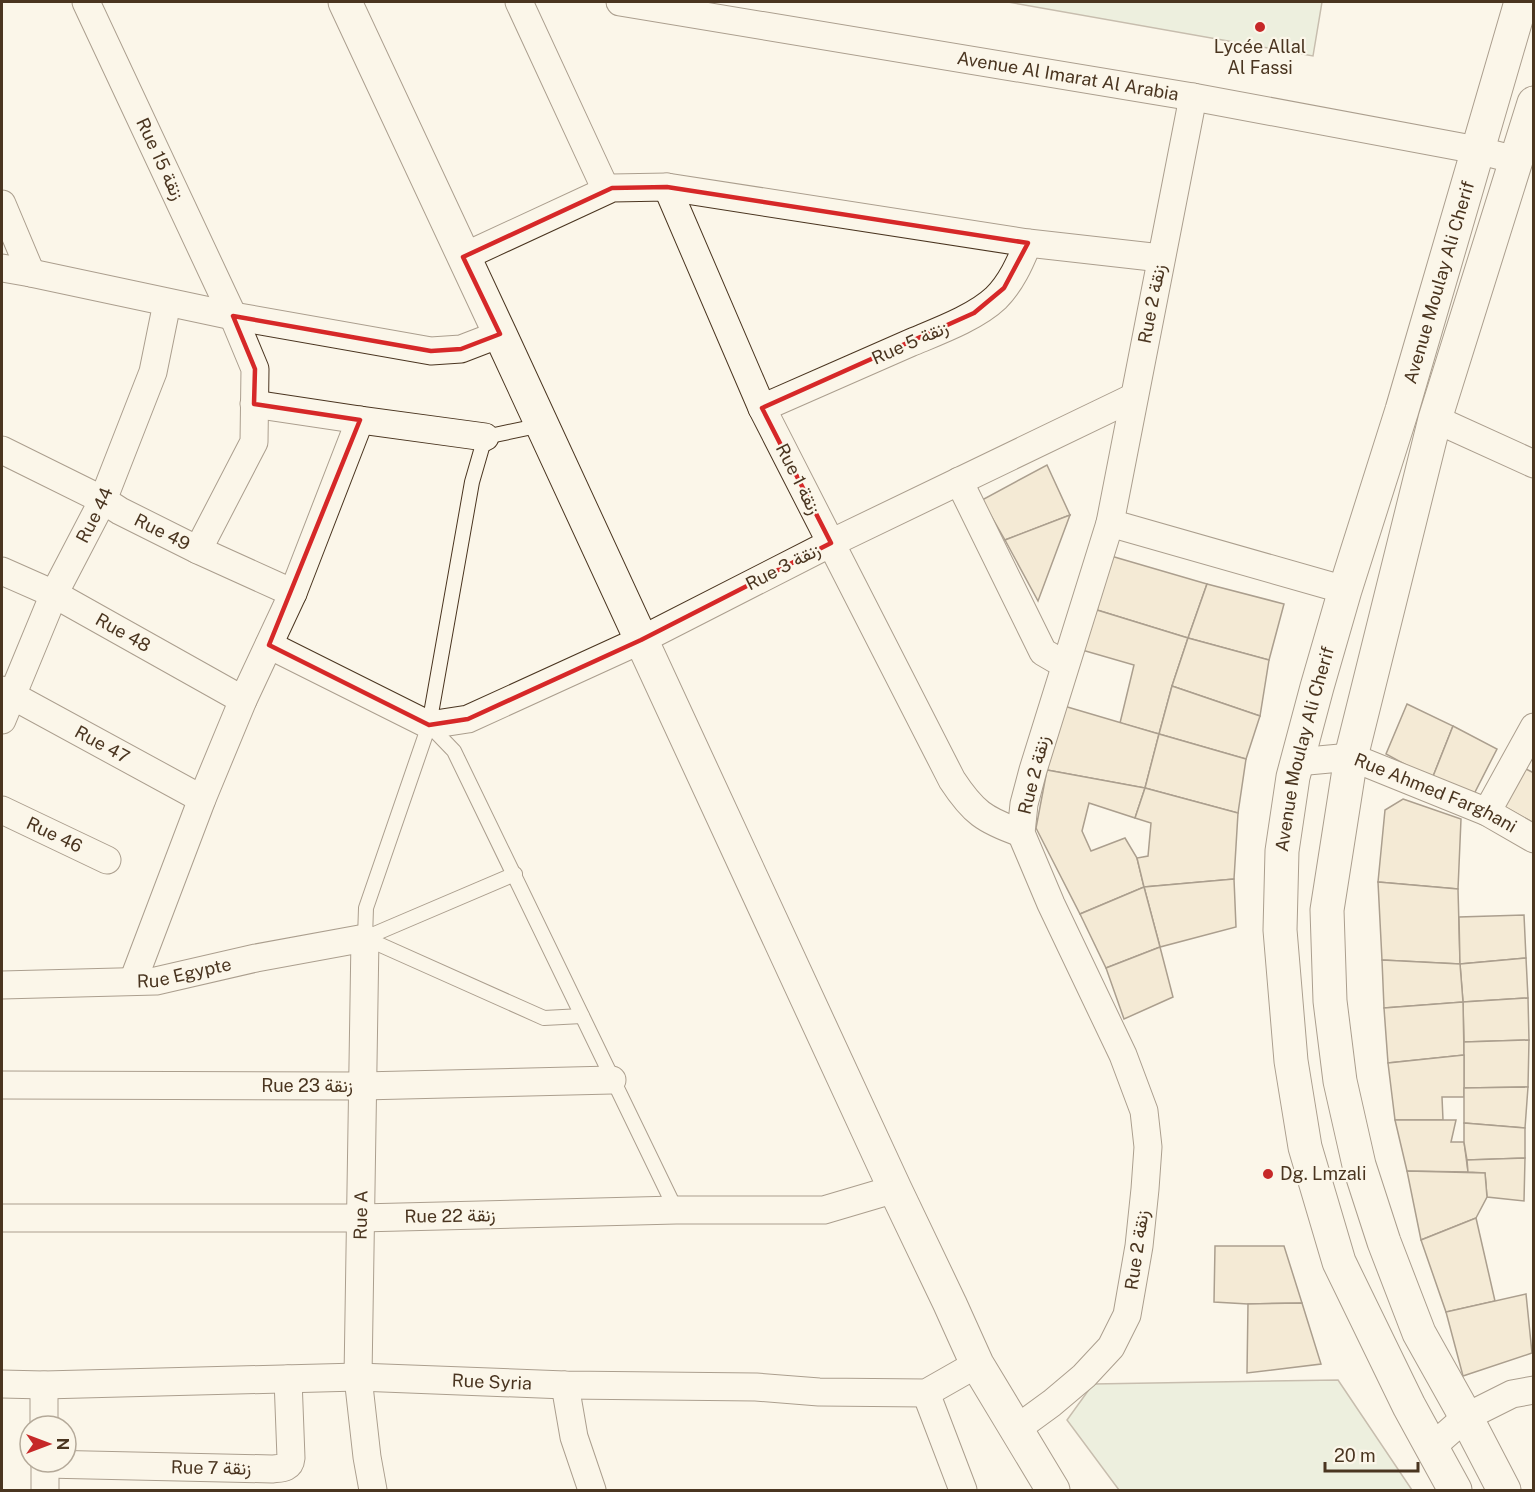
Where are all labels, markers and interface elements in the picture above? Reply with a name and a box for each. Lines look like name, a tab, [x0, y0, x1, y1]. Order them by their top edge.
marker: Lycée Allal Al Fassi	[1253, 20, 1267, 34]
place label: Lycée Allal Al Fassi	[1214, 36, 1306, 78]
street label: Avenue Al Imarat Al Arabia	[956, 47, 1180, 104]
street label: Rue 15 زنقة	[131, 114, 189, 204]
street label: Avenue Moulay Ali Cherif	[1399, 178, 1478, 386]
street label: Rue 2 زنقة	[1134, 262, 1170, 346]
street label: Rue 5 زنقة	[868, 316, 952, 370]
street label: Rue 1 زنقة	[771, 440, 825, 518]
street label: Rue 44	[71, 484, 117, 546]
street label: Rue 49	[131, 509, 194, 554]
street label: Rue 3 زنقة	[742, 539, 824, 595]
street label: Rue 48	[92, 608, 155, 656]
street label: Avenue Moulay Ali Cherif	[1271, 644, 1338, 853]
street label: Rue 47	[71, 721, 133, 767]
street label: Rue 2 زنقة	[1014, 733, 1054, 817]
street label: Rue Ahmed Farghani	[1351, 748, 1521, 837]
street label: Rue 46	[23, 812, 86, 857]
street label: Rue Egypte	[137, 953, 233, 991]
street label: Rue 23 زنقة	[261, 1075, 353, 1097]
place label: Dg. Lmzali	[1280, 1163, 1366, 1184]
marker: Dg. Lmzali	[1261, 1167, 1275, 1181]
street label: Rue A	[350, 1190, 371, 1240]
street label: Rue 22 زنقة	[404, 1204, 496, 1228]
street label: Rue 2 زنقة	[1121, 1209, 1153, 1291]
street label: Rue Syria	[451, 1370, 532, 1394]
north arrow	[18, 1414, 78, 1474]
scale bar	[1325, 1435, 1418, 1473]
text: N	[53, 1438, 72, 1450]
text: 20 m	[1334, 1445, 1376, 1466]
street label: Rue 7 زنقة	[171, 1456, 251, 1480]

